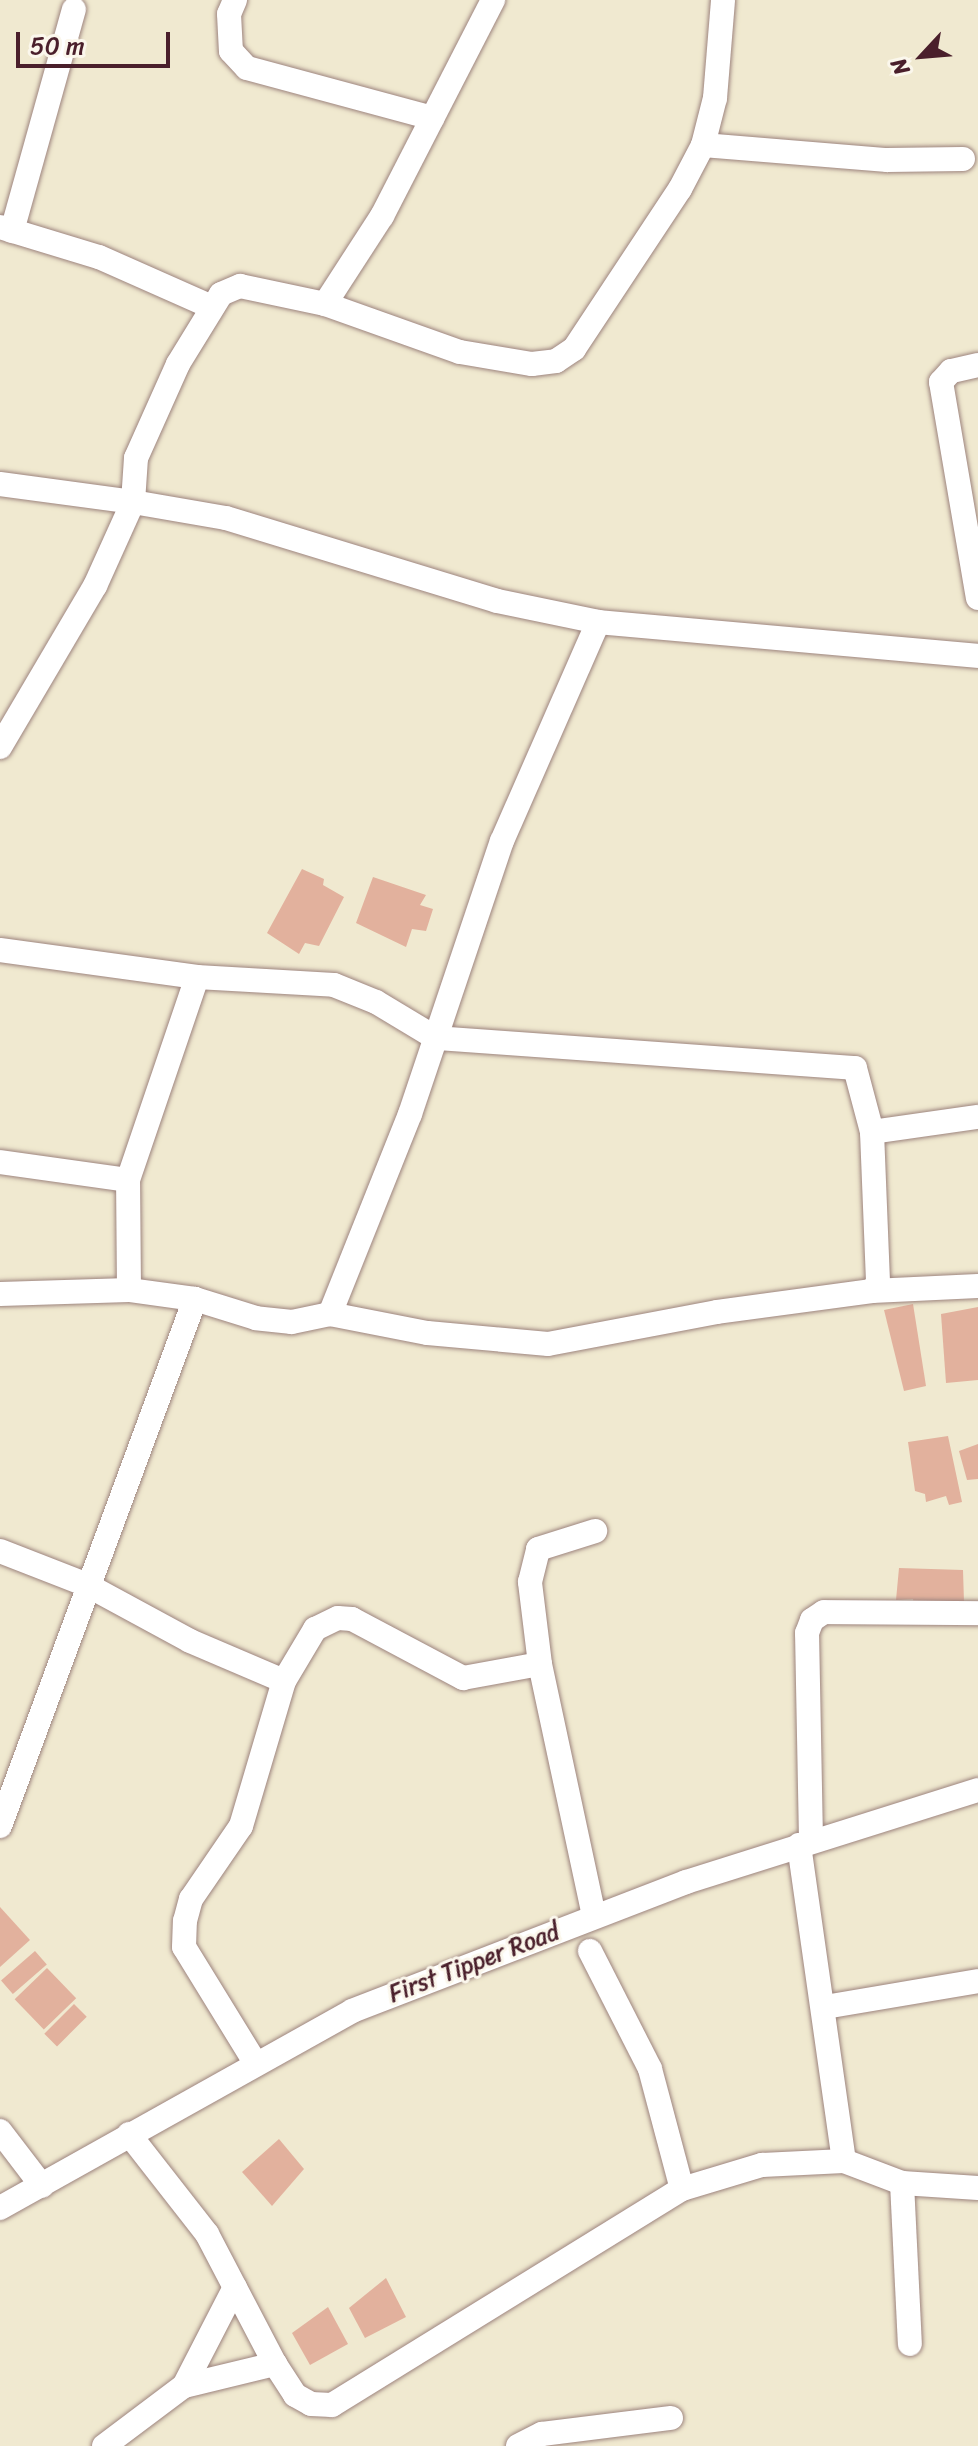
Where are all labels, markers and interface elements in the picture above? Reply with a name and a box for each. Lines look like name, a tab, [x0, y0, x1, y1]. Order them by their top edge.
scale bar	[20, 16, 174, 66]
north arrow	[882, 16, 962, 96]
text: 50 m	[30, 25, 85, 67]
text: N	[879, 51, 921, 82]
street label: First Tipper Road	[384, 1917, 564, 2009]

